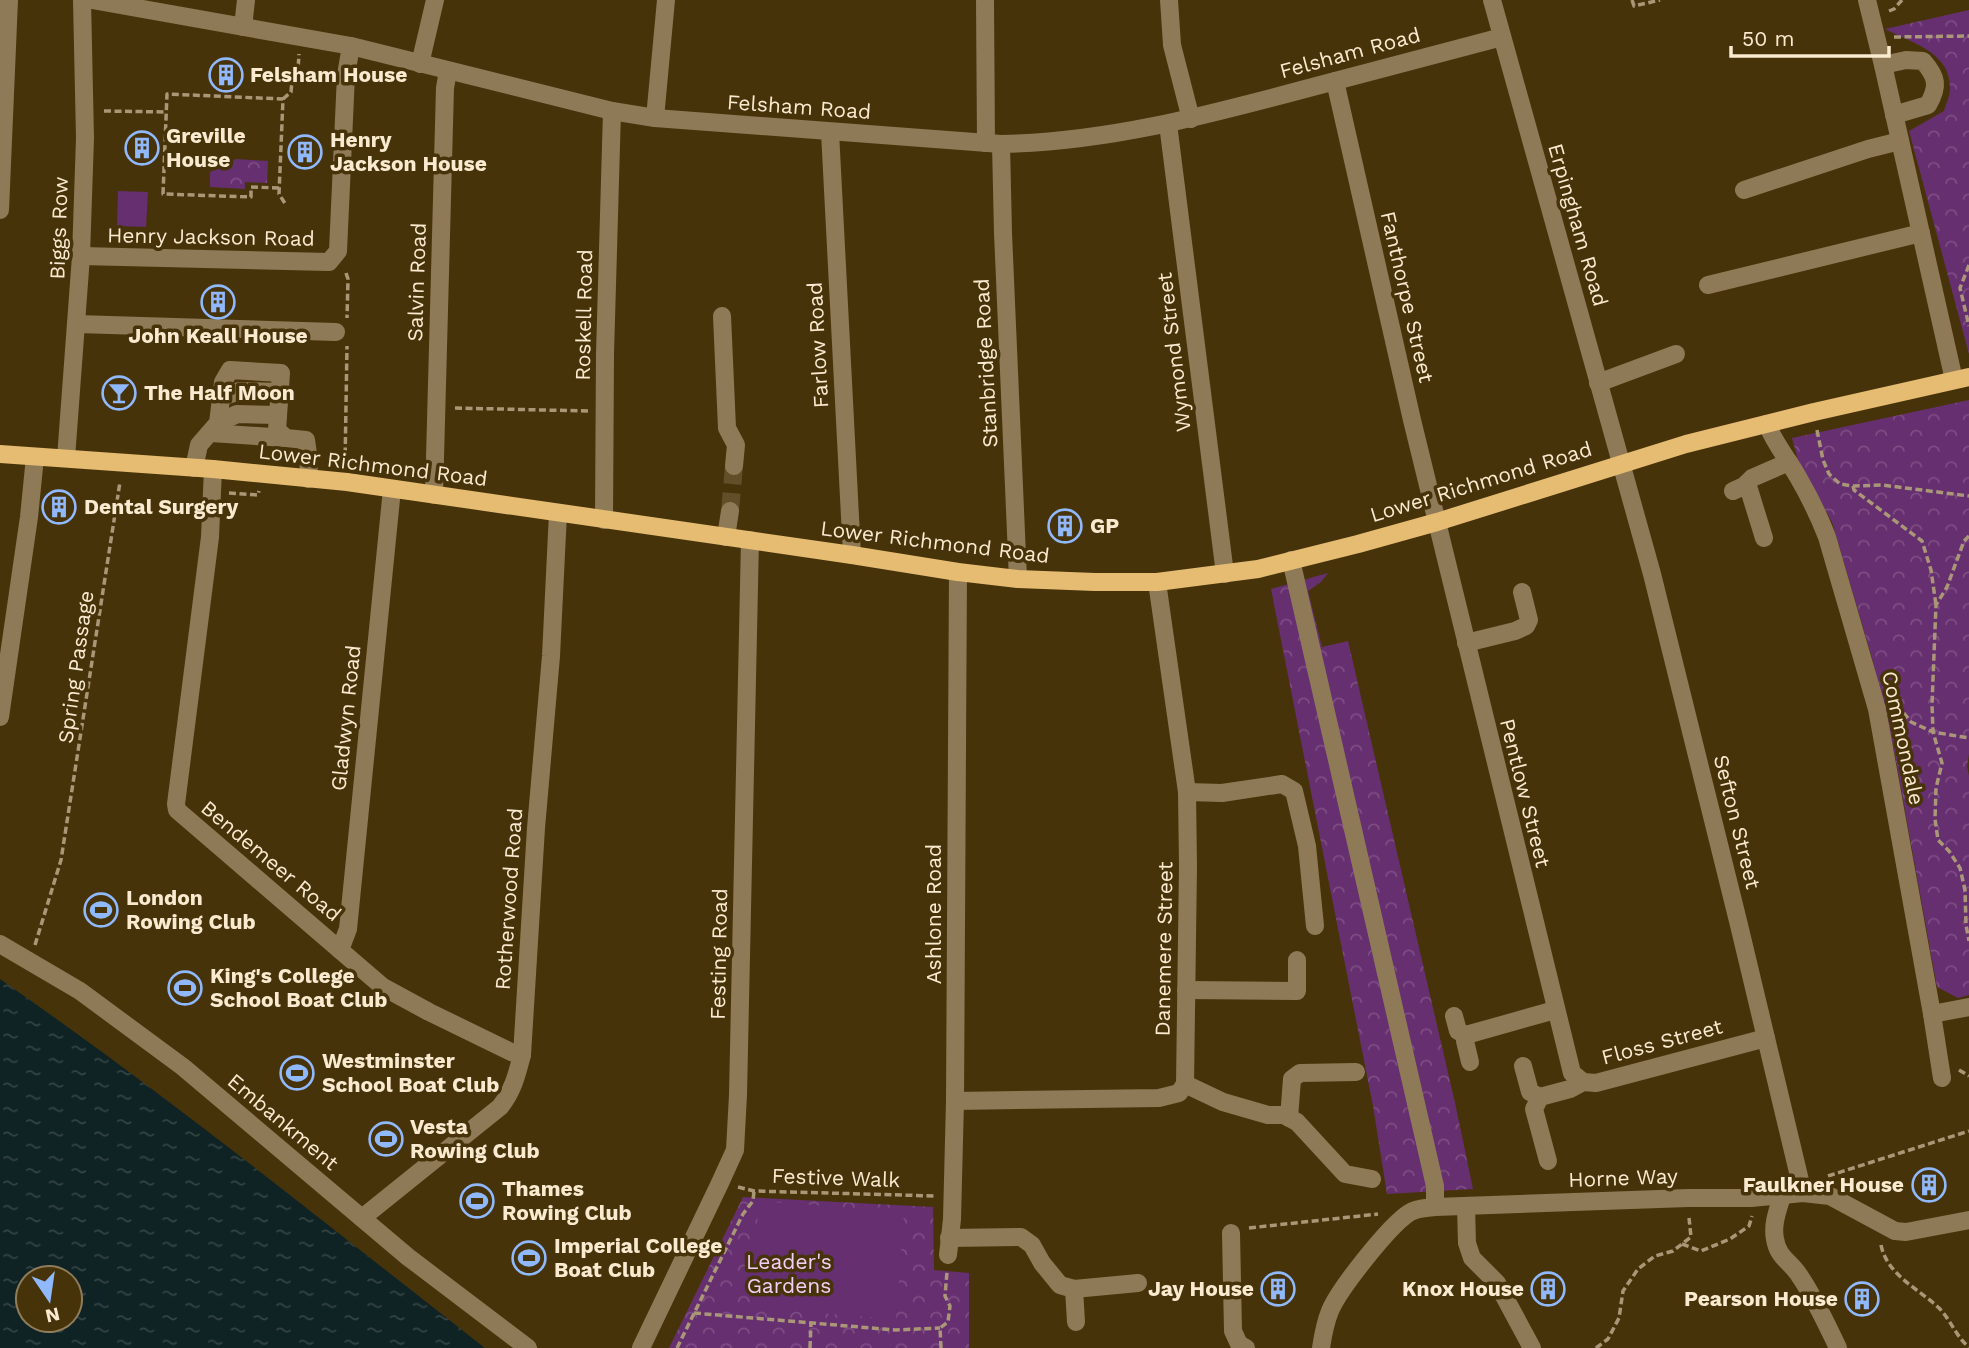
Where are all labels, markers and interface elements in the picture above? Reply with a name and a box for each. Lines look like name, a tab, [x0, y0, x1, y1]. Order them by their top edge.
scale bar	[1731, 14, 1888, 58]
street label: Felsham Road	[1277, 22, 1423, 83]
text: 50 m	[1742, 26, 1794, 51]
building icon: Felsham House	[207, 56, 245, 94]
place label: Felsham House	[250, 62, 407, 87]
street label: Felsham Road	[726, 89, 872, 124]
place label: Greville House	[166, 123, 246, 172]
place label: Henry Jackson House	[330, 127, 487, 176]
building icon: Greville House	[123, 129, 161, 167]
building icon: Henry Jackson House	[286, 133, 324, 171]
street label: Erpingham Road	[1543, 141, 1614, 309]
street label: Biggs Row	[44, 176, 73, 280]
street label: Fanthorpe Street	[1376, 209, 1439, 385]
street label: Henry Jackson Road	[107, 222, 315, 251]
street label: Salvin Road	[402, 222, 431, 342]
street label: Roskell Road	[570, 249, 597, 381]
street label: Wymond Street	[1151, 271, 1196, 433]
street label: Stanbridge Road	[969, 278, 1002, 448]
street label: Farlow Road	[802, 281, 833, 409]
building icon: John Keall House	[199, 283, 237, 321]
place label: John Keall House	[128, 323, 308, 348]
bar icon: The Half Moon	[100, 374, 138, 412]
place label: The Half Moon	[144, 380, 295, 405]
street label: Lower Richmond Road	[1367, 436, 1595, 527]
street label: Lower Richmond Road	[257, 438, 489, 491]
building icon: Dental Surgery	[40, 488, 78, 526]
place label: Dental Surgery	[84, 494, 239, 519]
building icon: GP	[1046, 507, 1084, 545]
place label: GP	[1090, 513, 1119, 538]
street label: Lower Richmond Road	[819, 515, 1051, 568]
street label: Spring Passage	[52, 589, 99, 745]
street label: Gladwyn Road	[325, 644, 366, 792]
street label: Commondale	[1877, 669, 1930, 807]
street label: Pentlow Street	[1495, 716, 1556, 870]
street label: Sefton Street	[1709, 752, 1766, 892]
street label: Bendemeer Road	[196, 795, 346, 926]
street label: Rotherwood Road	[490, 807, 527, 991]
street label: Ashlone Road	[921, 844, 946, 984]
street label: Danemere Street	[1149, 861, 1178, 1037]
place label: London Rowing Club	[126, 885, 256, 934]
street label: Festing Road	[705, 888, 732, 1020]
sports icon: London Rowing Club	[82, 891, 120, 929]
place label: King's College School Boat Club	[210, 963, 387, 1012]
sports icon: King's College School Boat Club	[166, 969, 204, 1007]
street label: Floss Street	[1599, 1013, 1725, 1070]
place label: Westminster School Boat Club	[322, 1048, 499, 1097]
sports icon: Westminster School Boat Club	[278, 1054, 316, 1092]
street label: Embankment	[223, 1068, 344, 1175]
place label: Vesta Rowing Club	[410, 1114, 540, 1163]
sports icon: Vesta Rowing Club	[367, 1120, 405, 1158]
street label: Festive Walk	[771, 1163, 901, 1192]
street label: Horne Way	[1568, 1163, 1678, 1192]
building icon: Faulkner House	[1910, 1166, 1948, 1204]
place label: Faulkner House	[1743, 1172, 1904, 1197]
place label: Thames Rowing Club	[502, 1176, 632, 1225]
sports icon: Thames Rowing Club	[458, 1182, 496, 1220]
place label: Imperial College Boat Club	[554, 1233, 722, 1282]
sports icon: Imperial College Boat Club	[510, 1239, 548, 1277]
park label: Leader's Gardens	[746, 1249, 832, 1298]
north arrow	[14, 1264, 84, 1334]
building icon: Jay House	[1259, 1270, 1297, 1308]
building icon: Knox House	[1529, 1270, 1567, 1308]
place label: Jay House	[1148, 1276, 1254, 1301]
place label: Knox House	[1402, 1276, 1524, 1301]
building icon: Pearson House	[1843, 1280, 1881, 1318]
place label: Pearson House	[1684, 1286, 1838, 1311]
text: N	[43, 1302, 62, 1328]

